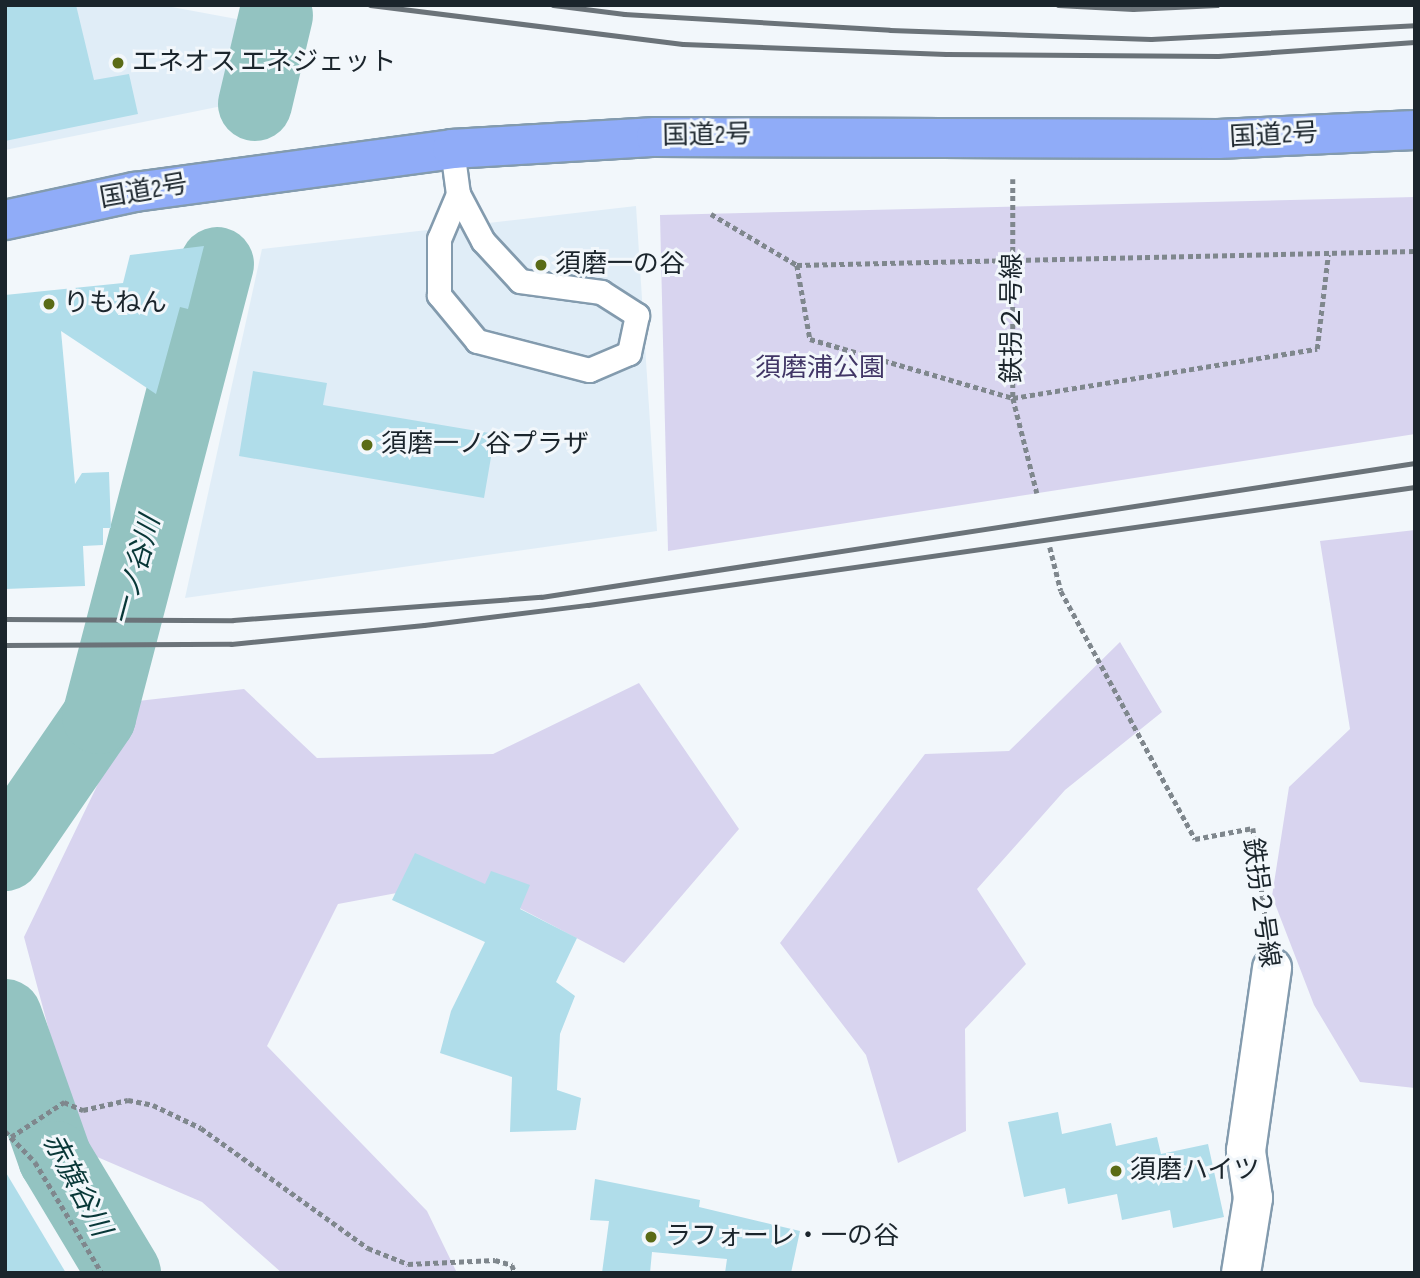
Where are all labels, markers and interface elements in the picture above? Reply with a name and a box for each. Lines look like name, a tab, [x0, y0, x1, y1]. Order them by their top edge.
place label: エネオス エネジェット	[132, 47, 396, 79]
marker: エネオス エネジェット	[110, 55, 126, 71]
street label: 国道2号	[1229, 118, 1319, 154]
street label: 国道2号	[662, 120, 752, 152]
street label: 国道2号	[98, 169, 190, 215]
place label: 須磨一の谷	[555, 249, 685, 281]
street label: 鉄拐２号線	[997, 253, 1029, 383]
marker: 須磨一の谷	[533, 257, 549, 273]
place label: りもねん	[63, 288, 167, 320]
marker: りもねん	[41, 296, 57, 312]
park label: 須磨浦公園	[755, 353, 885, 385]
place label: 須磨一ノ谷プラザ	[381, 429, 589, 461]
marker: 須磨一ノ谷プラザ	[359, 437, 375, 453]
water label: 一ノ谷川	[106, 513, 168, 629]
street label: 鉄拐２号線	[1236, 836, 1284, 970]
water label: 赤旗谷川	[35, 1128, 117, 1242]
place label: 須磨ハイツ	[1130, 1155, 1260, 1187]
marker: 須磨ハイツ	[1108, 1163, 1124, 1179]
place label: ラフォーレ・一の谷	[665, 1221, 899, 1253]
marker: ラフォーレ・一の谷	[643, 1229, 659, 1245]

